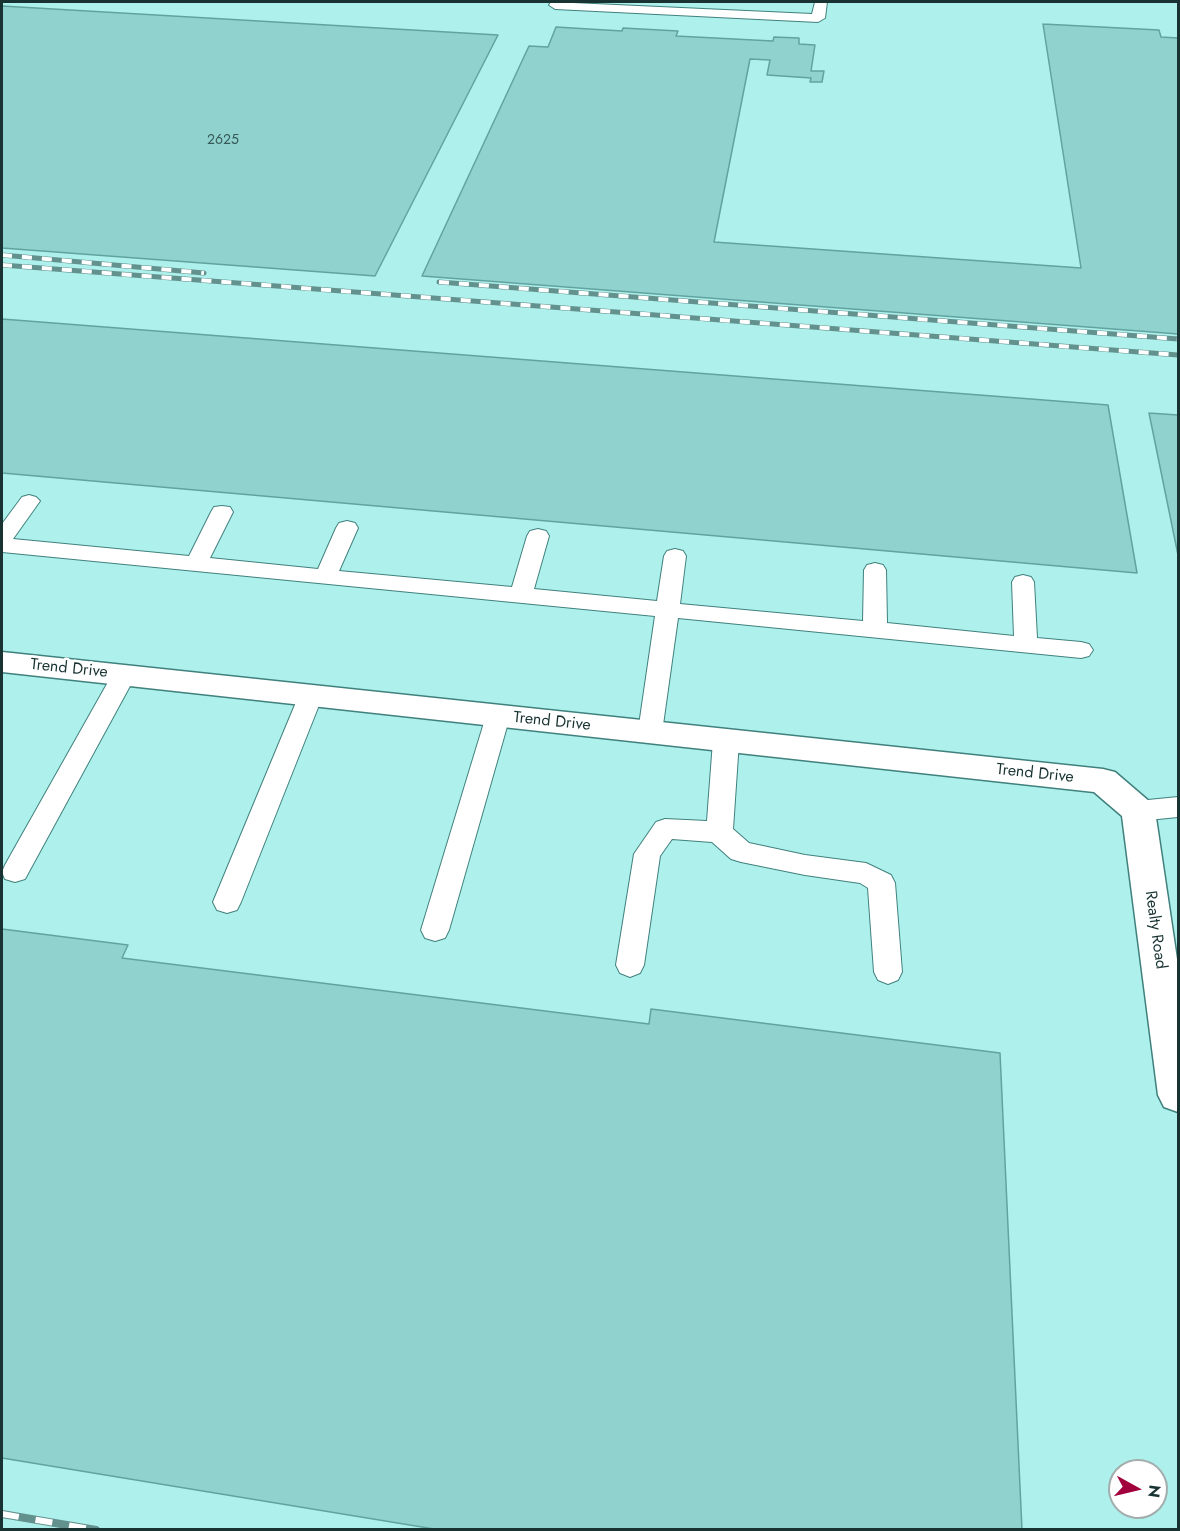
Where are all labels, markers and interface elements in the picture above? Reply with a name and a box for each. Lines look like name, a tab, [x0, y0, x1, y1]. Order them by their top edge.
house number: 2625	[207, 133, 239, 149]
street label: Trend Drive	[29, 655, 109, 683]
street label: Trend Drive	[512, 708, 592, 736]
street label: Trend Drive	[995, 760, 1075, 788]
street label: Realty Road	[1140, 890, 1170, 970]
north arrow	[1108, 1459, 1168, 1519]
text: N	[1142, 1483, 1167, 1499]

